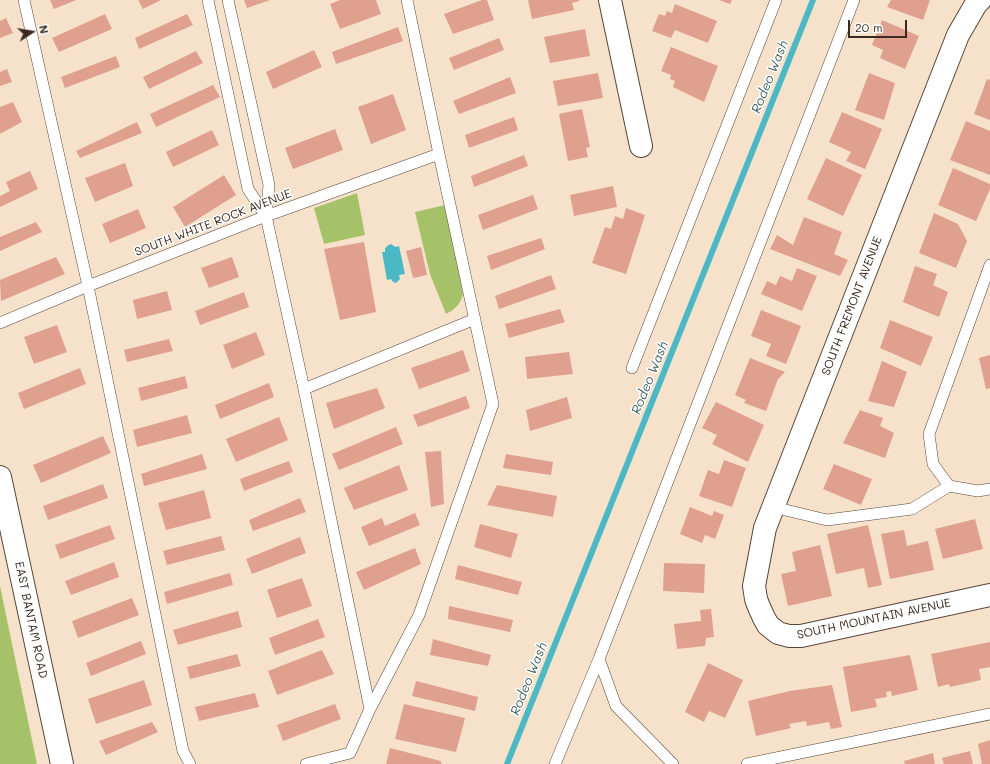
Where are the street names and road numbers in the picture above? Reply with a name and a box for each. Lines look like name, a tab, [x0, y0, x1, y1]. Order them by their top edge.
street label: SOUTH WHITE ROCK AVENUE	[133, 186, 293, 260]
street label: SOUTH FREMONT AVENUE	[819, 234, 885, 378]
street label: EAST BANTAM ROAD	[12, 560, 50, 680]
street label: SOUTH MOUNTAIN AVENUE	[796, 596, 952, 642]

